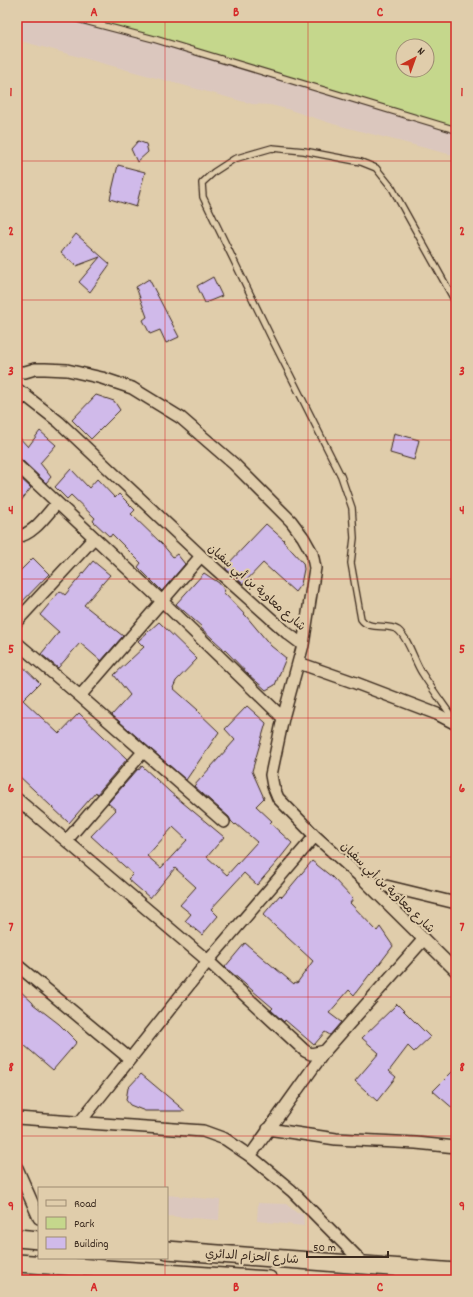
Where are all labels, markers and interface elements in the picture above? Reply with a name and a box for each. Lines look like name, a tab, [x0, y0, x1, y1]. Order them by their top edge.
text: A	[90, 4, 98, 23]
text: B	[233, 4, 239, 23]
text: C	[377, 4, 384, 23]
north arrow	[395, 38, 435, 78]
text: N	[413, 44, 428, 60]
text: 1	[10, 84, 13, 103]
text: 1	[461, 84, 464, 103]
text: 2	[8, 223, 14, 242]
text: 2	[459, 223, 465, 242]
text: 3	[8, 363, 14, 382]
text: 3	[459, 363, 465, 382]
text: 4	[8, 502, 14, 521]
text: 4	[459, 502, 465, 521]
street label: شارع معاوية بن أبي سفيان	[203, 541, 309, 636]
text: 5	[8, 641, 14, 660]
text: 5	[459, 641, 465, 660]
text: 6	[8, 780, 15, 799]
text: 6	[459, 780, 466, 799]
street label: شارع معاوية بن أبي سفيان	[335, 839, 438, 938]
text: 7	[9, 919, 14, 938]
text: 7	[460, 919, 465, 938]
text: 8	[8, 1059, 14, 1078]
text: 8	[459, 1059, 465, 1078]
legend	[38, 1187, 168, 1259]
text: Road	[74, 1196, 96, 1213]
text: 9	[8, 1198, 14, 1217]
text: 9	[459, 1198, 465, 1217]
text: Park	[74, 1216, 95, 1233]
scale bar	[307, 1233, 388, 1259]
text: Building	[74, 1236, 109, 1253]
text: 50 m	[313, 1240, 336, 1257]
street label: شارع الحزام الدائري	[205, 1246, 299, 1269]
text: A	[90, 1279, 98, 1297]
text: B	[233, 1279, 239, 1297]
text: C	[377, 1279, 384, 1297]

